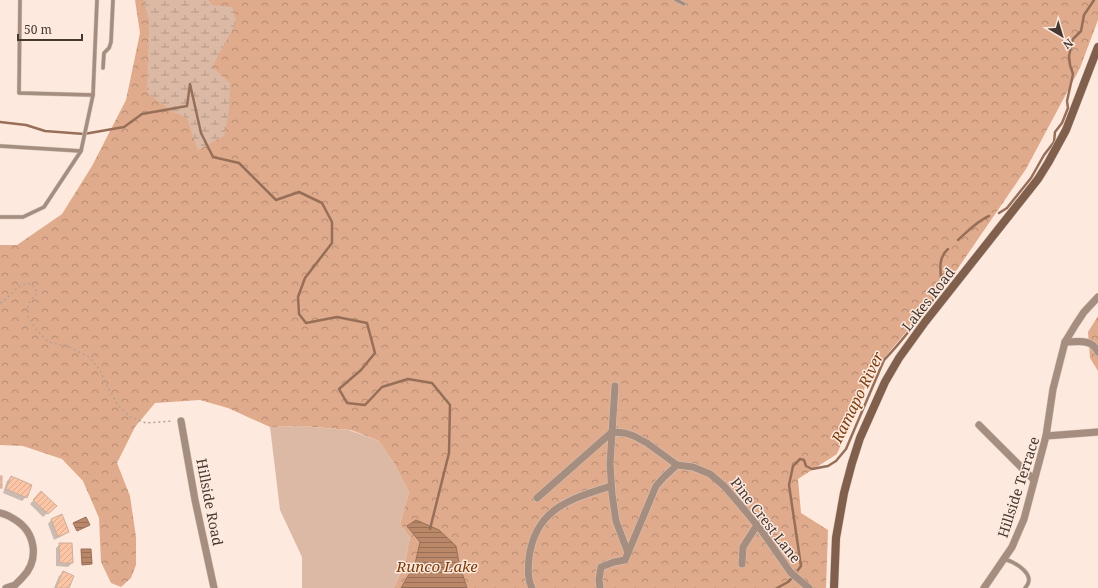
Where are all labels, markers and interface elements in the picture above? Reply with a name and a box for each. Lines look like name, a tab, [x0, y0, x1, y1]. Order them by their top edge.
scale bar	[18, 16, 82, 42]
north arrow	[1042, 16, 1082, 56]
text: 50 m	[24, 21, 52, 38]
text: N	[1060, 36, 1076, 53]
street label: Lakes Road	[897, 263, 959, 335]
water label: Ramapo River	[826, 347, 888, 447]
street label: Hillside Terrace	[993, 434, 1043, 540]
street label: Hillside Road	[192, 457, 228, 548]
street label: Pine Crest Lane	[727, 473, 805, 567]
water label: Runco Lake	[395, 556, 478, 576]

